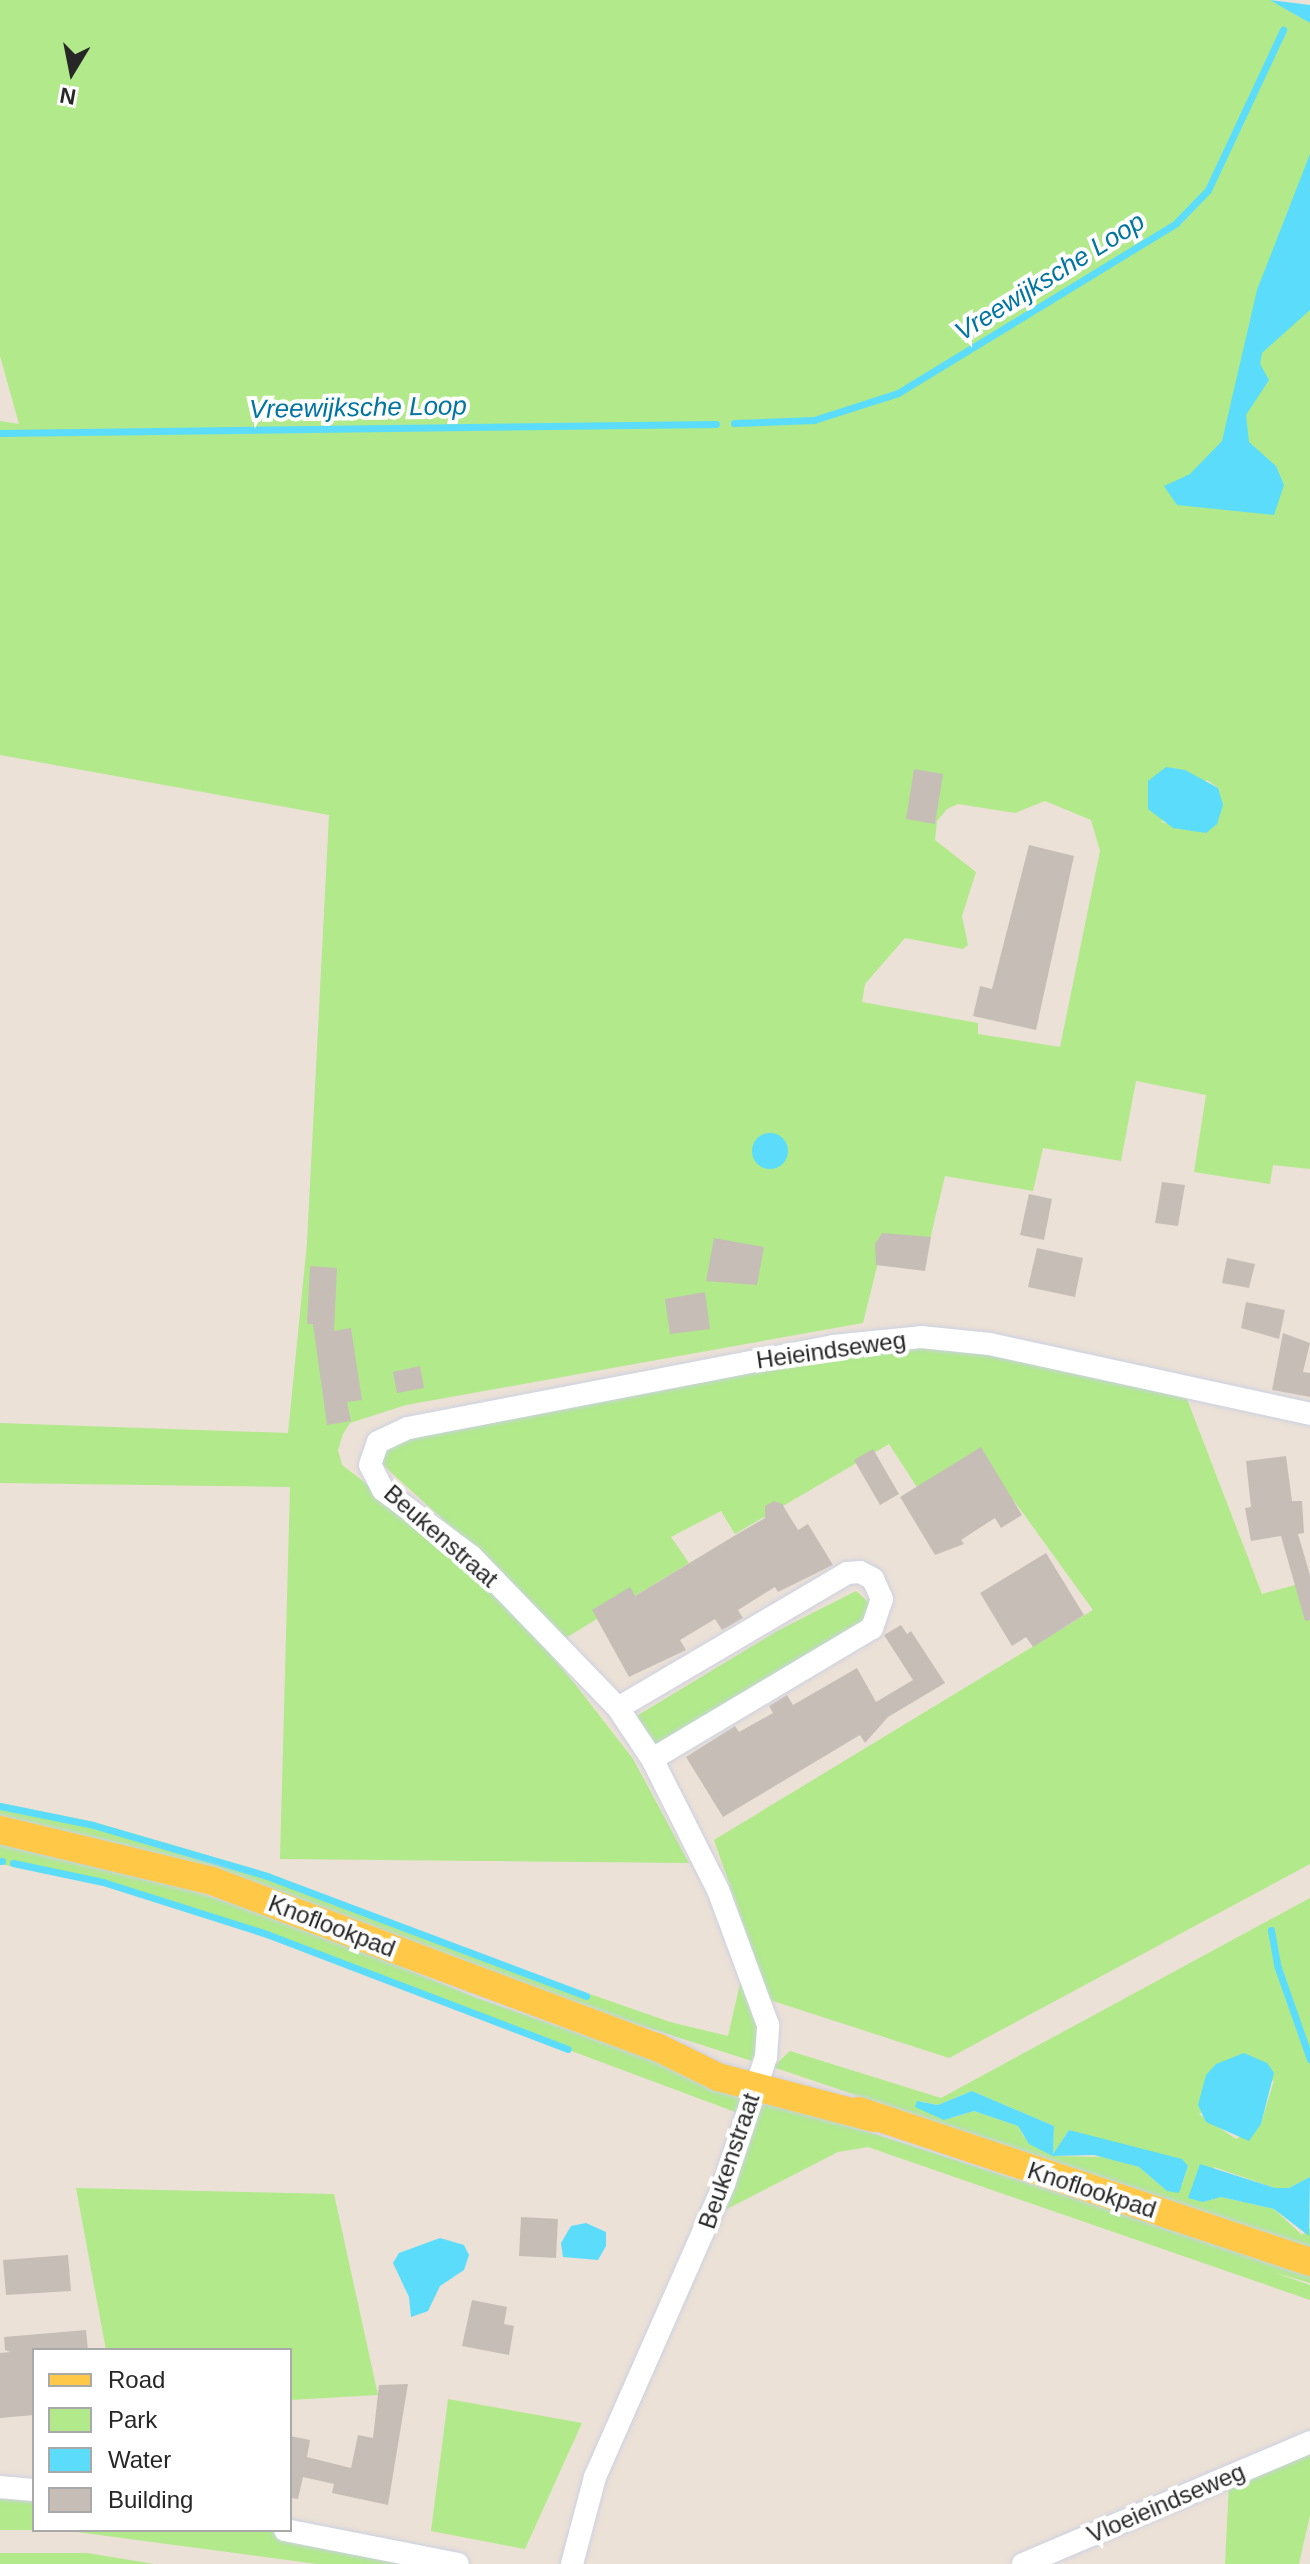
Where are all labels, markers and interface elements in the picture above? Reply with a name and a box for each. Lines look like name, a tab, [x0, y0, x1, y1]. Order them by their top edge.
north arrow	[32, 32, 112, 112]
text: N	[58, 82, 78, 110]
water label: Vreewijksche Loop	[949, 206, 1151, 348]
water label: Vreewijksche Loop	[249, 391, 467, 425]
street label: Heieindseweg	[754, 1325, 908, 1375]
street label: Beukenstraat	[378, 1479, 504, 1593]
street label: Knoflookpad	[265, 1889, 399, 1963]
street label: Beukenstraat	[692, 2089, 766, 2233]
street label: Knoflookpad	[1024, 2156, 1160, 2224]
legend	[32, 2348, 292, 2532]
text: Road	[108, 2366, 165, 2393]
text: Park	[108, 2406, 157, 2433]
text: Water	[108, 2446, 171, 2473]
street label: Vloeieindseweg	[1083, 2457, 1249, 2549]
text: Building	[108, 2486, 193, 2513]

